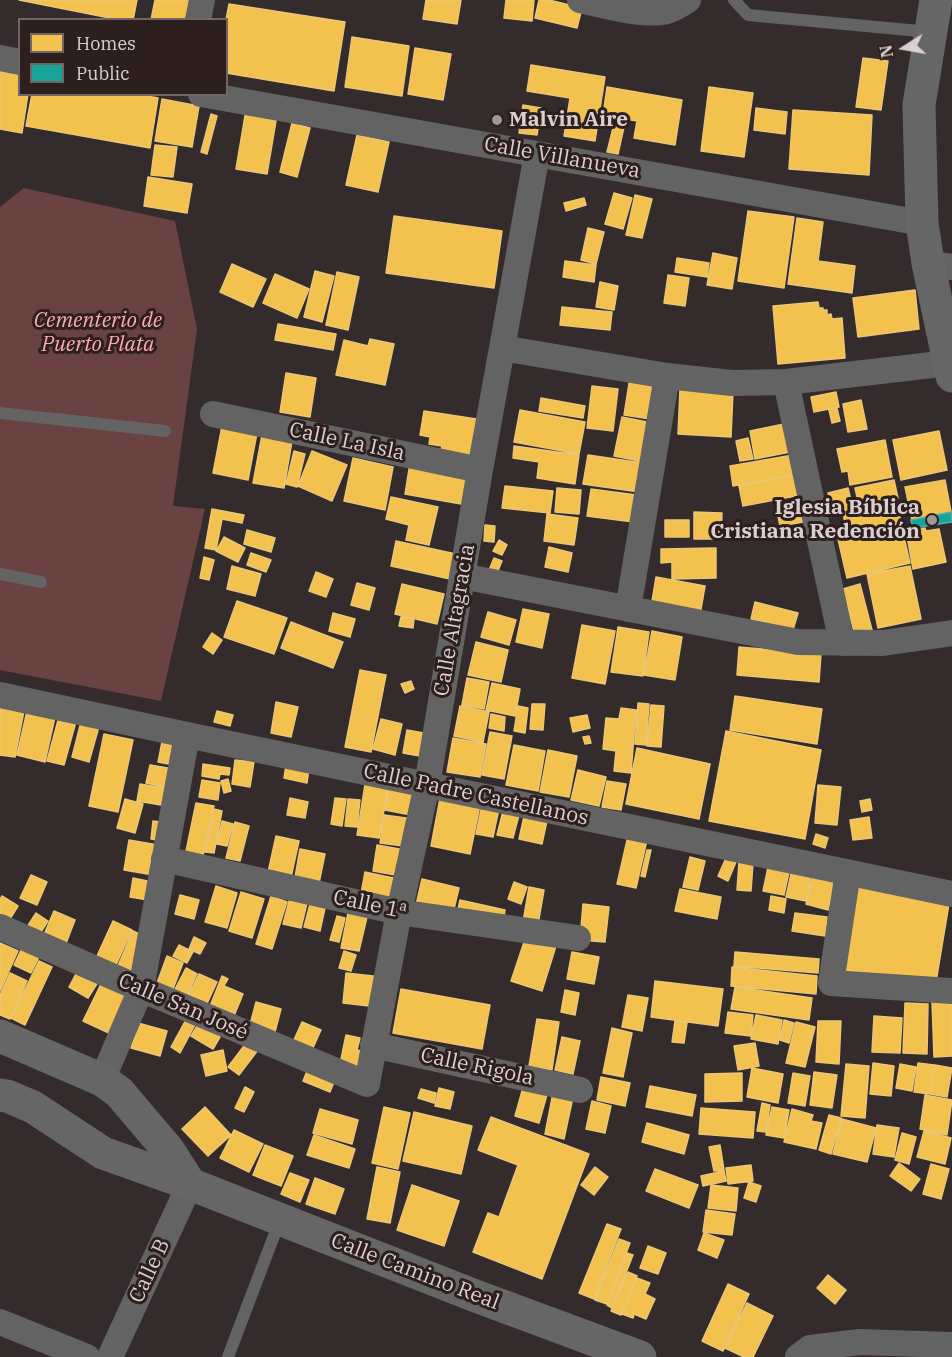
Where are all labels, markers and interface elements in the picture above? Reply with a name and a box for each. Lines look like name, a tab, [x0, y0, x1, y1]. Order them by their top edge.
legend	[18, 18, 228, 96]
north arrow	[874, 18, 934, 78]
text: Homes	[76, 32, 136, 55]
text: N	[875, 43, 897, 60]
text: Public	[76, 62, 130, 85]
place label: Malvin Aire	[509, 107, 628, 133]
marker: Malvin Aire	[490, 113, 504, 127]
street label: Calle Villanueva	[482, 132, 642, 184]
park label: Cementerio de Puerto Plata	[34, 308, 162, 358]
street label: Calle La Isla	[287, 417, 407, 467]
place label: Iglesia Bíblica Cristiana Redención	[710, 495, 920, 545]
marker: Iglesia Bíblica Cristiana Redención	[925, 513, 939, 527]
street label: Calle Altagracia	[429, 542, 481, 698]
street label: Calle Padre Castellanos	[361, 759, 591, 831]
street label: Calle 1ª	[331, 885, 409, 925]
street label: Calle San José	[114, 968, 252, 1046]
street label: Calle Rigola	[418, 1043, 536, 1091]
street label: Calle Camino Real	[327, 1228, 503, 1316]
street label: Calle B	[124, 1235, 176, 1307]

